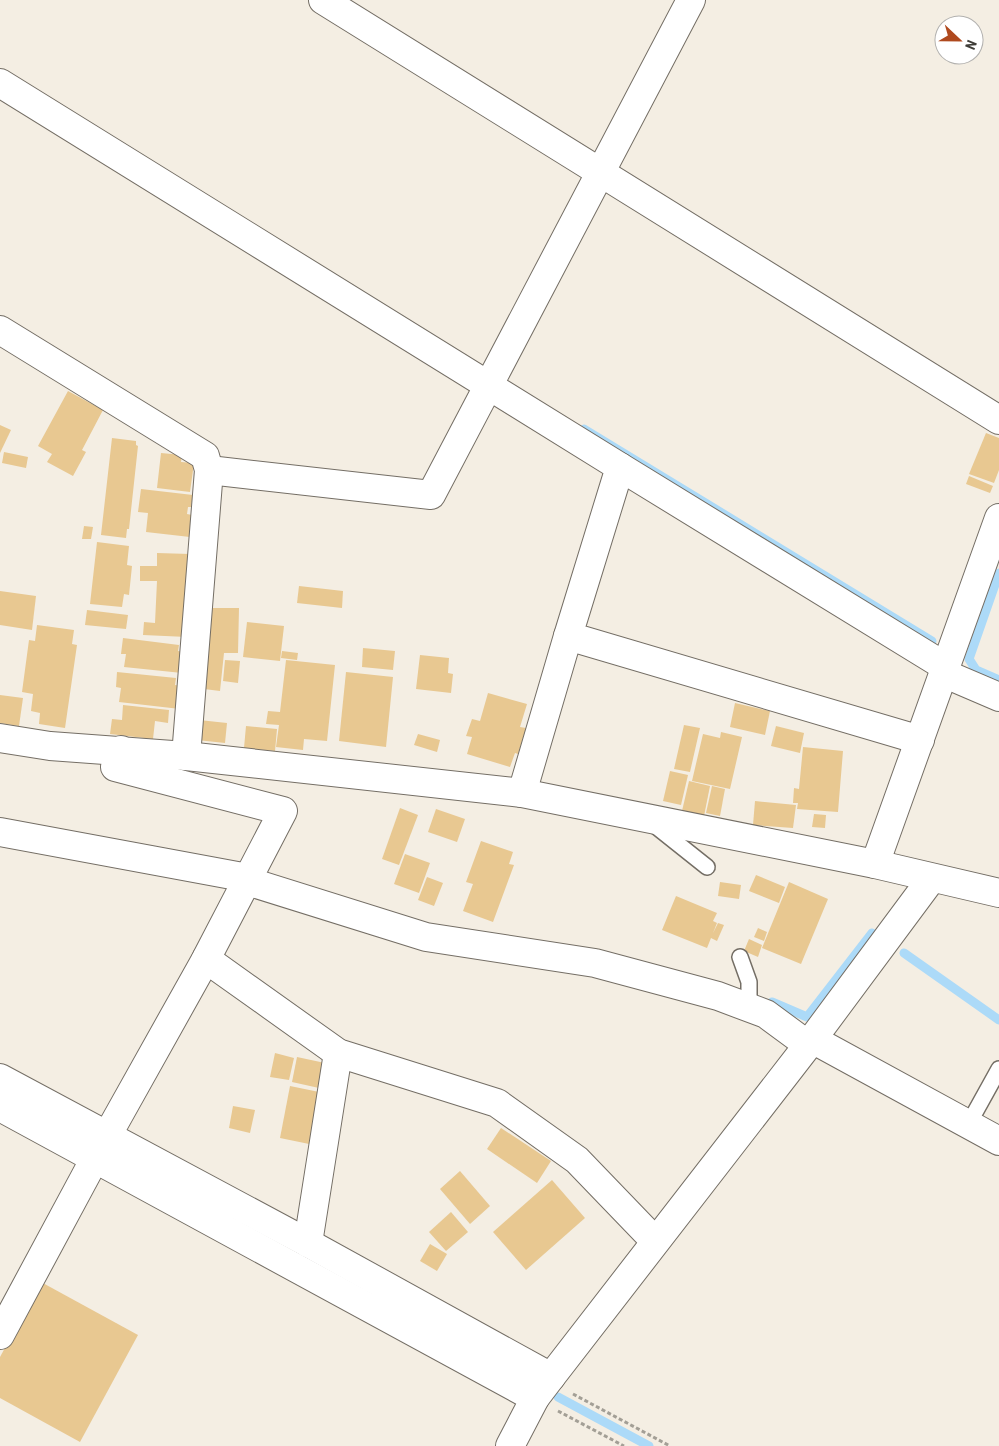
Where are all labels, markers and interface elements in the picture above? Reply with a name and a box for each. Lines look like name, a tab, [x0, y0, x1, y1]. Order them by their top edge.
north arrow	[934, 15, 984, 65]
text: N	[962, 38, 980, 52]

